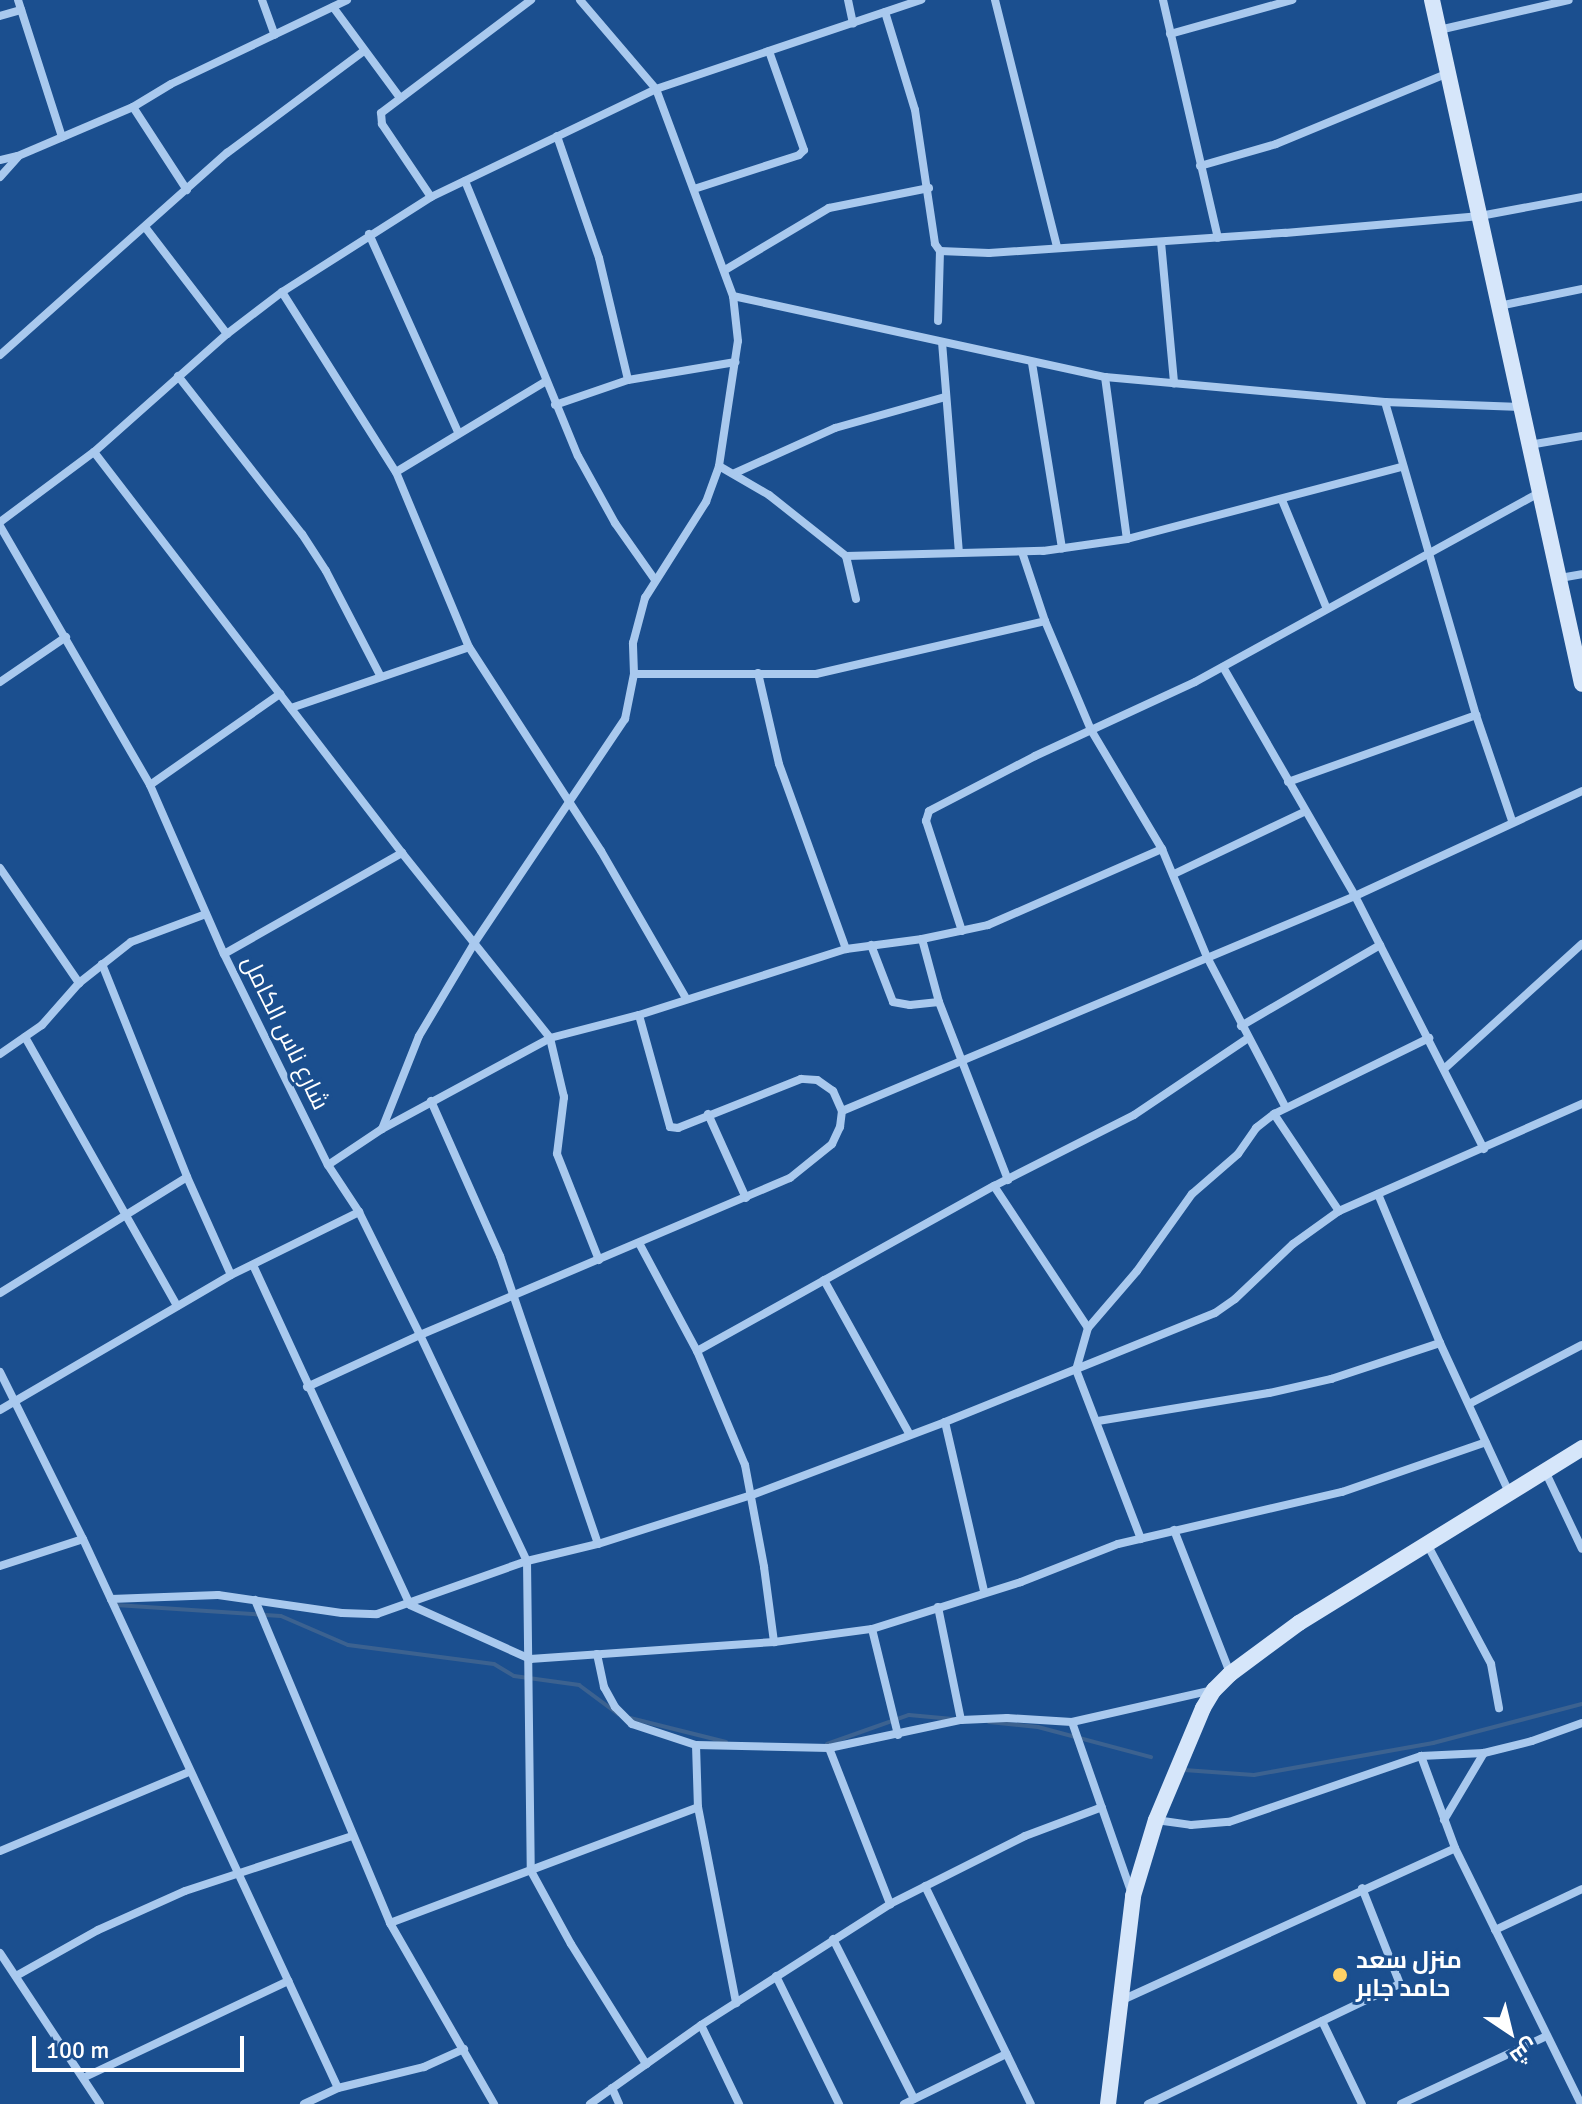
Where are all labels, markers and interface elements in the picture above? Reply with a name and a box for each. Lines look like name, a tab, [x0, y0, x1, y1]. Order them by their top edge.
street label: شارع ناس الكامل	[235, 951, 335, 1115]
place label: منزل سعد حامد جابر	[1356, 1947, 1462, 2003]
marker: منزل سعد حامد جابر	[1331, 1966, 1349, 1984]
north arrow	[1470, 1992, 1550, 2072]
scale bar	[36, 2020, 248, 2070]
text: ش	[1505, 2033, 1543, 2071]
text: 100 m	[46, 2035, 109, 2065]

